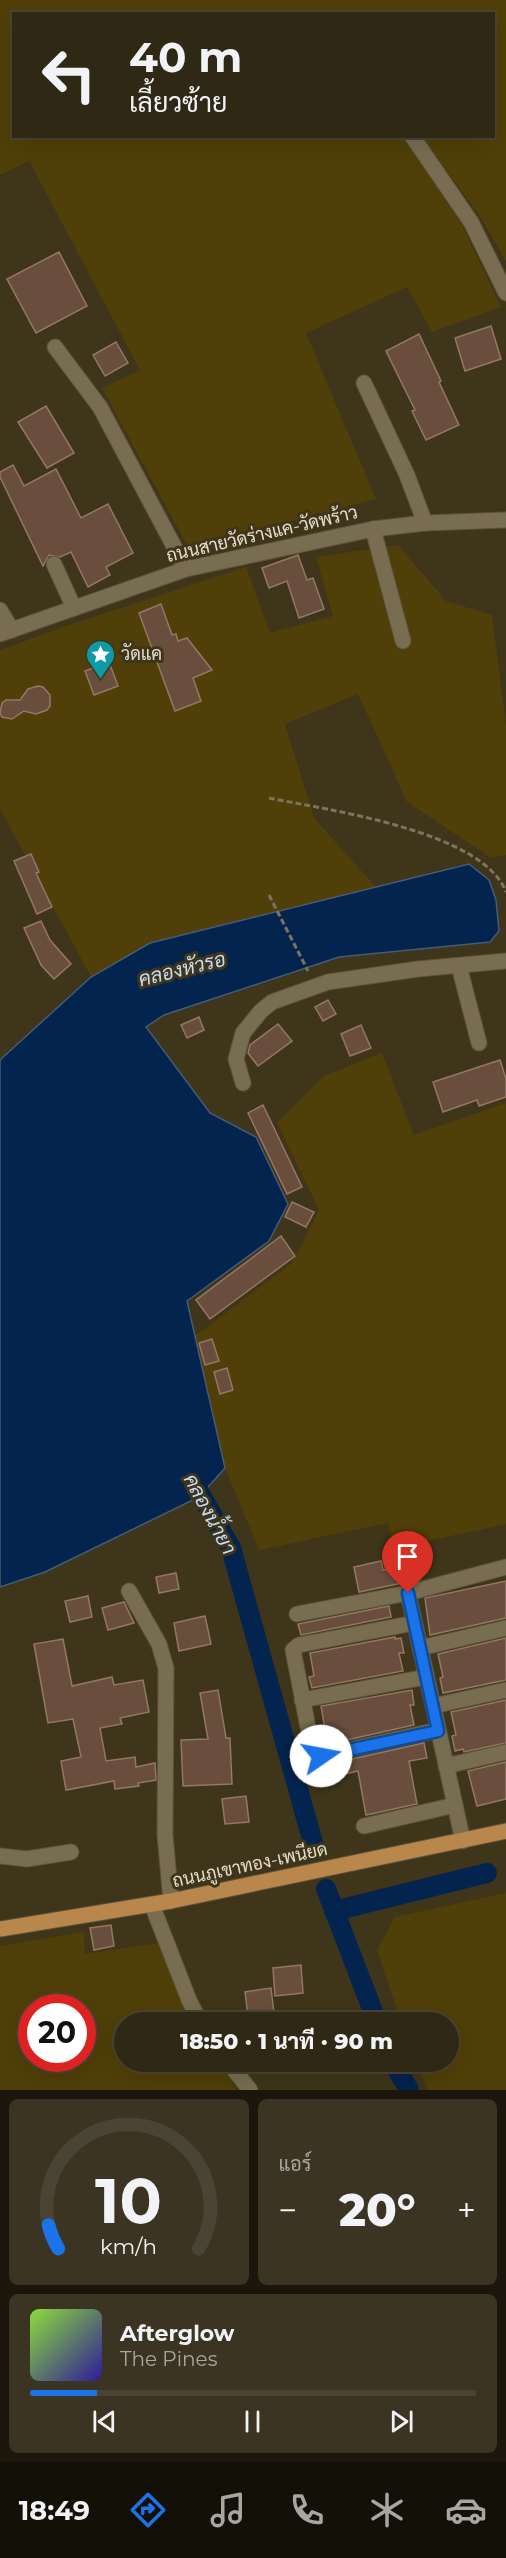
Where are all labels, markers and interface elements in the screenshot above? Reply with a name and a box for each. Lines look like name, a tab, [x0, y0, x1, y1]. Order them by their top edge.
text: 40 m	[129, 31, 242, 83]
icon: left	[30, 36, 108, 114]
text: เลี้ยวซ้าย	[129, 86, 227, 119]
street label: ถนนสายวัดร่างแค-วัดพร้าว	[164, 500, 360, 567]
place icon: วัดแค	[84, 638, 116, 680]
place label: วัดแค	[121, 643, 162, 665]
water label: คลองหัวรอ	[136, 947, 228, 991]
water label: คลองน้ำยา	[179, 1467, 247, 1559]
pin	[382, 1531, 433, 1593]
icon: arrive	[391, 1540, 424, 1573]
position arrow	[289, 1724, 353, 1788]
street label: ถนนภูเขาทอง-เพนียด	[170, 1836, 330, 1894]
speed limit sign: 20	[18, 1994, 96, 2072]
text: 18:50 · 1 นาที · 90 m	[180, 2028, 393, 2055]
text: แอร์	[279, 2152, 312, 2176]
text: 10	[95, 2163, 162, 2239]
text: 20°	[339, 2182, 416, 2237]
text: −	[279, 2190, 297, 2230]
text: +	[457, 2190, 476, 2230]
text: km/h	[100, 2233, 157, 2259]
text: Afterglow	[120, 2320, 234, 2347]
text: The Pines	[120, 2347, 217, 2371]
icon: previous	[88, 2405, 121, 2438]
icon: pause	[236, 2405, 269, 2438]
icon: next	[385, 2405, 418, 2438]
icon: directions	[127, 2489, 169, 2531]
icon: music	[207, 2489, 249, 2531]
icon: phone	[286, 2489, 328, 2531]
icon: climate	[366, 2489, 408, 2531]
icon: car	[445, 2489, 487, 2531]
text: 18:49	[19, 2494, 90, 2527]

